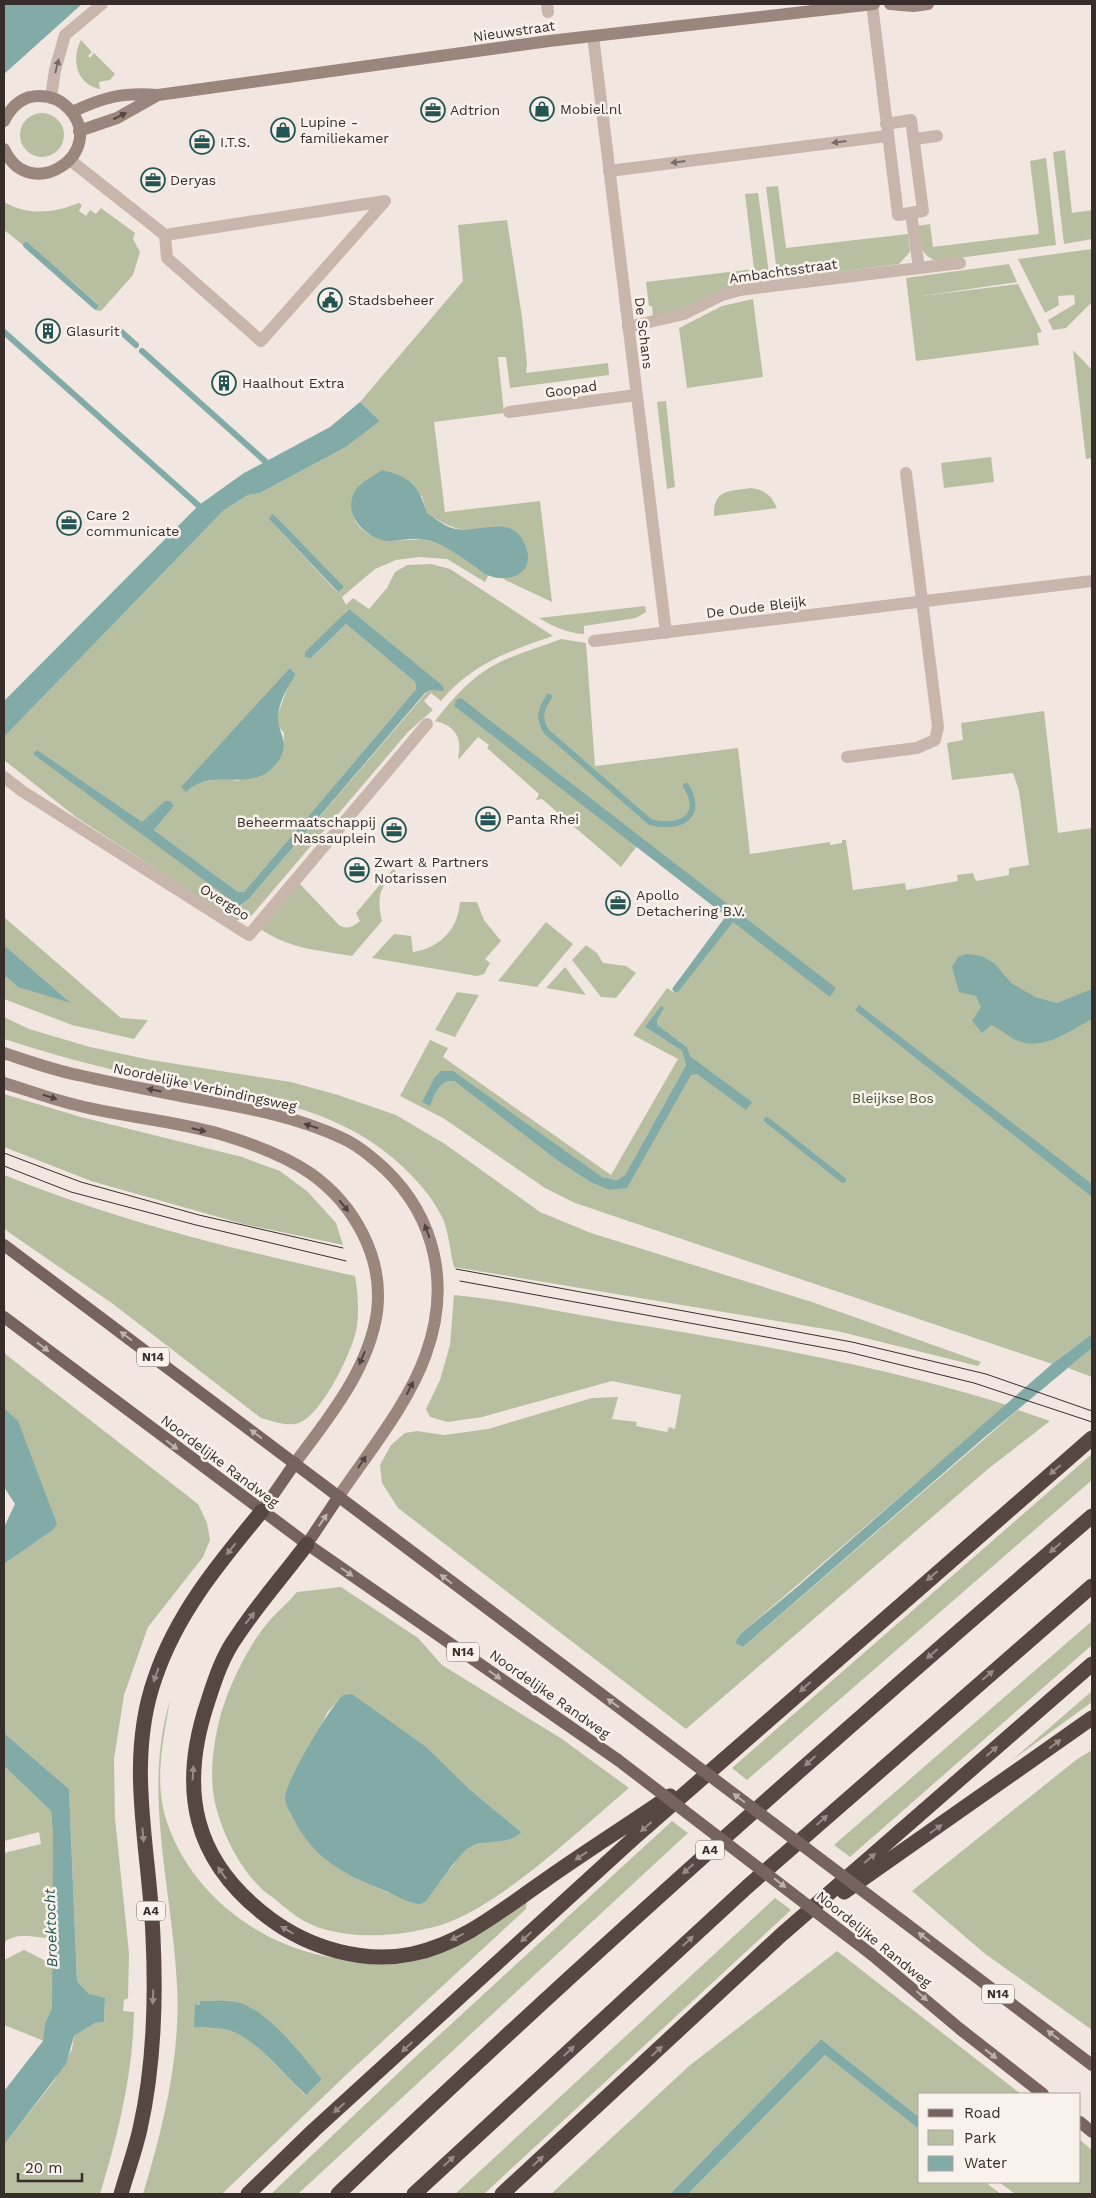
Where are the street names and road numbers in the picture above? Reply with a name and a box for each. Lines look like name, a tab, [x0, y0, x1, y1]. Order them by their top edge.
street label: Nieuwstraat	[472, 17, 556, 45]
street label: Ambachtsstraat	[728, 255, 838, 287]
street label: De Schans	[632, 296, 656, 370]
street label: Goopad	[544, 377, 598, 401]
street label: De Oude Bleijk	[705, 593, 807, 621]
street label: Overgoo	[197, 881, 253, 923]
street label: Noordelijke Verbindingsweg	[112, 1060, 299, 1114]
road number: N14	[137, 1348, 169, 1366]
street label: Noordelijke Randweg	[158, 1412, 282, 1511]
road number: N14	[447, 1642, 479, 1661]
street label: Noordelijke Randweg	[487, 1646, 614, 1742]
road number: A4	[696, 1840, 724, 1860]
street label: Noordelijke Randweg	[813, 1888, 935, 1991]
road number: A4	[137, 1902, 165, 1920]
road number: N14	[982, 1985, 1014, 2004]

